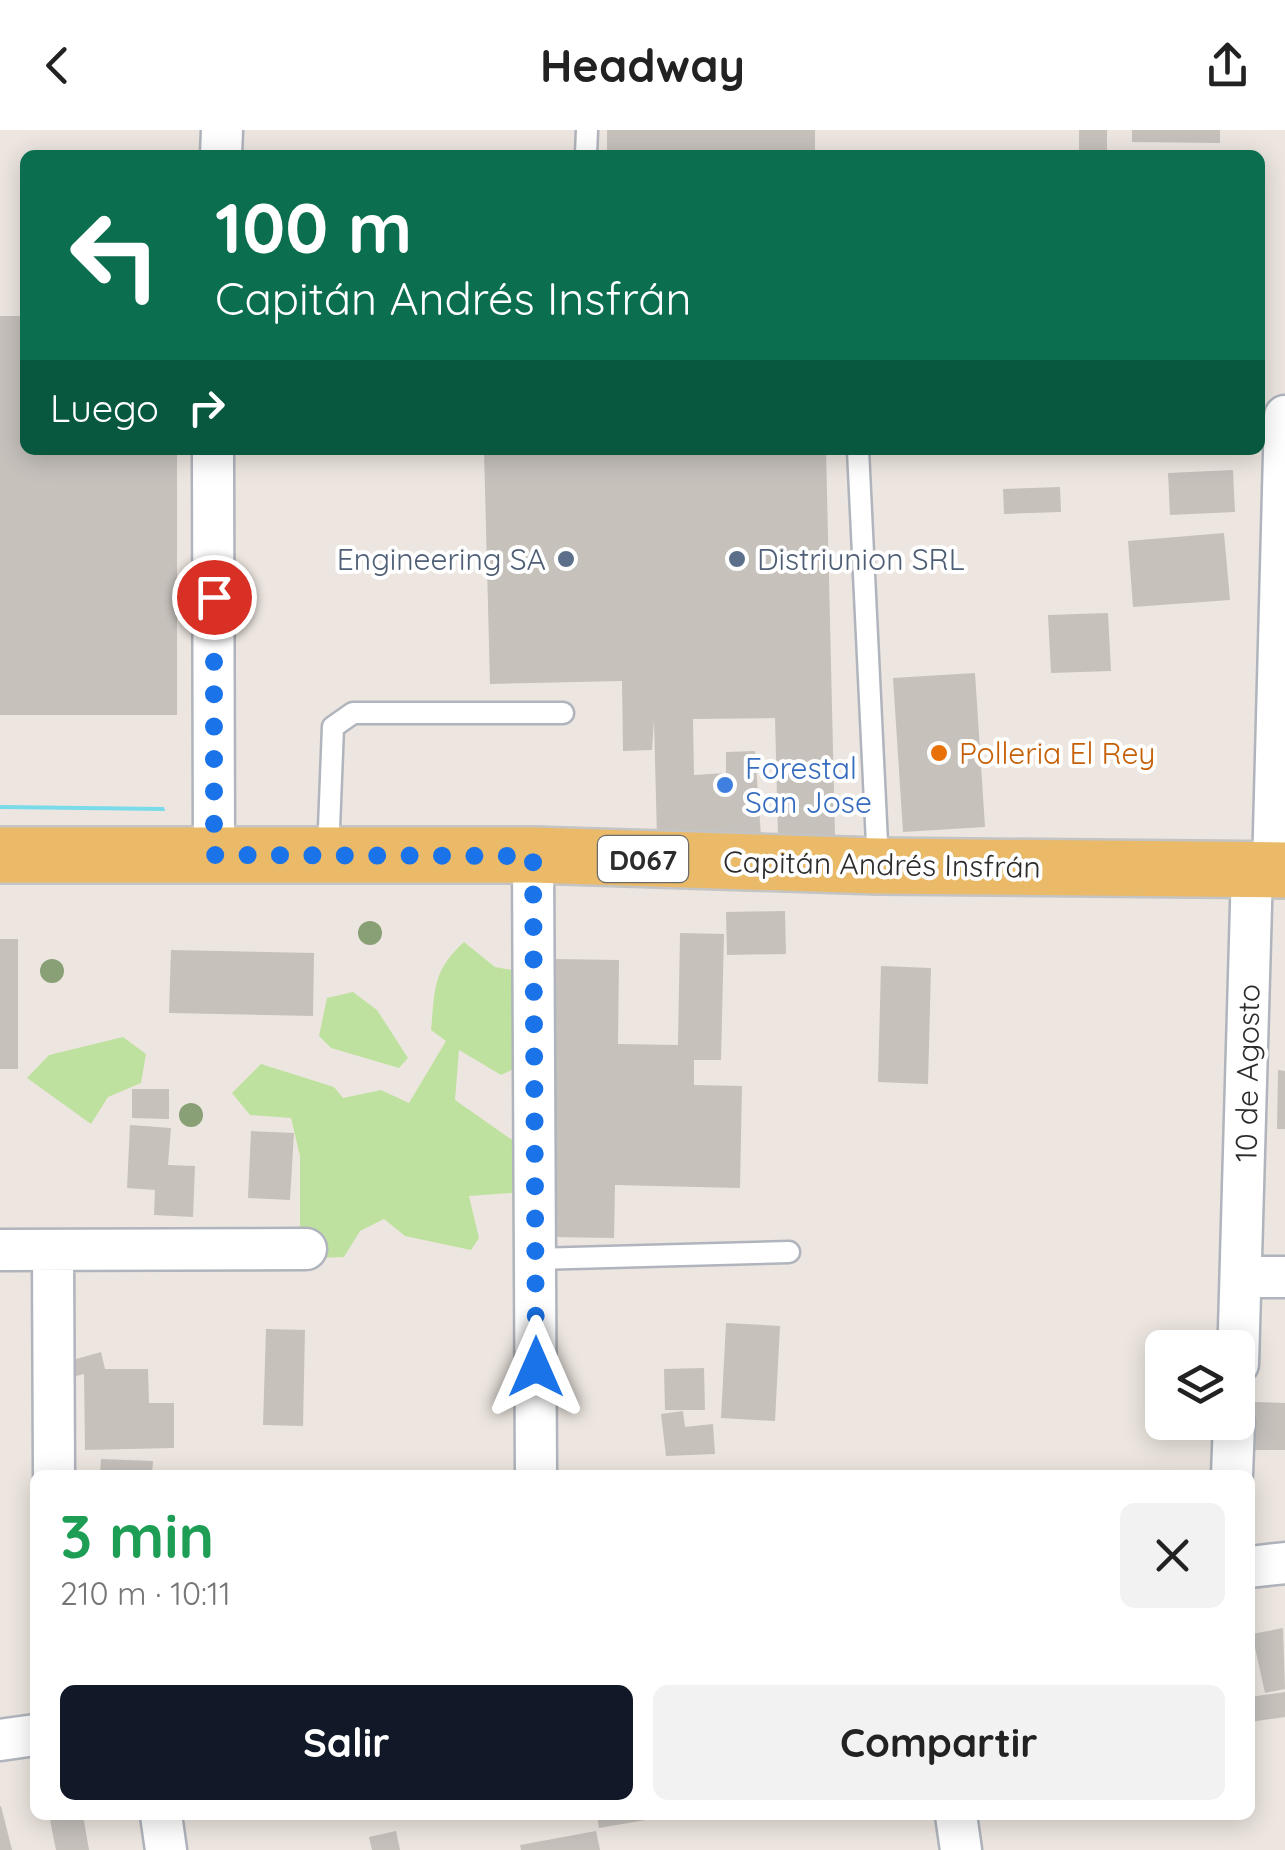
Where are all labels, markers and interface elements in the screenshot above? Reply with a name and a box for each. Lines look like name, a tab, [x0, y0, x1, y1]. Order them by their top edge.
text: Headway	[540, 37, 745, 93]
icon: back	[30, 38, 85, 93]
icon: share	[1200, 38, 1255, 93]
text: 100 m	[215, 183, 412, 271]
icon: left	[50, 190, 180, 320]
text: Capitán Andrés Insfrán	[215, 270, 692, 326]
icon: right	[179, 380, 234, 435]
text: Luego	[50, 384, 159, 432]
place label: Engineering SA	[337, 540, 546, 578]
place label: Distriunion SRL	[757, 540, 965, 578]
marker: Engineering SA	[555, 548, 577, 570]
marker: Distriunion SRL	[726, 548, 748, 570]
pin	[172, 555, 257, 640]
icon: arrive	[187, 570, 242, 625]
place label: Polleria El Rey	[959, 734, 1155, 772]
marker: Polleria El Rey	[928, 742, 950, 764]
place label: Forestal San Jose	[745, 749, 872, 821]
marker: Forestal San Jose	[714, 774, 736, 796]
road number: D067	[598, 836, 688, 882]
street label: Capitán Andrés Insfrán	[723, 842, 1041, 886]
street label: 10 de Agosto	[1226, 984, 1268, 1162]
position arrow	[484, 1315, 588, 1419]
map controls	[1145, 1330, 1255, 1440]
button: layers	[1145, 1330, 1255, 1440]
text: 3 min	[60, 1498, 214, 1573]
button: close	[1120, 1503, 1225, 1608]
text: 210 m · 10:11	[60, 1573, 231, 1613]
button: Salir	[60, 1685, 633, 1800]
button: Compartir	[653, 1685, 1225, 1800]

